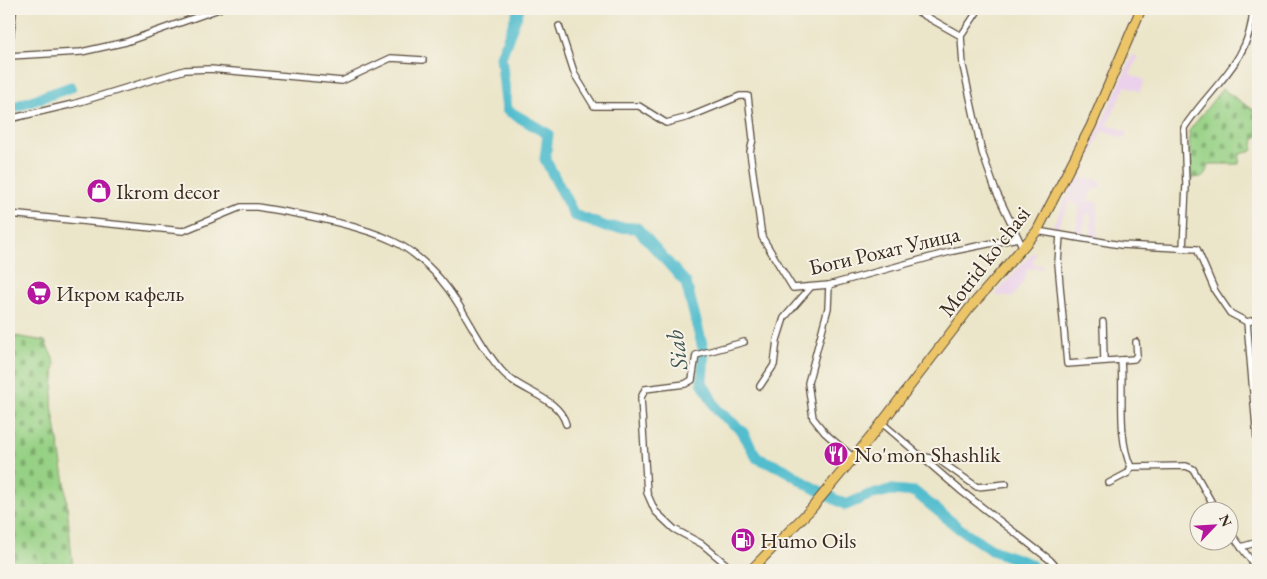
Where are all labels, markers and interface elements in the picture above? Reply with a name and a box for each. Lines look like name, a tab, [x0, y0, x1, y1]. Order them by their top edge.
place label: Ikrom decor	[116, 177, 220, 206]
shop icon: Ikrom decor	[86, 178, 112, 204]
street label: Motrid ko'chasi	[932, 200, 1037, 322]
street label: Боги Рохат Улица	[806, 219, 963, 282]
place label: Икром кафель	[56, 279, 184, 308]
supermarket icon: Икром кафель	[26, 280, 52, 306]
water label: Siab	[659, 328, 694, 373]
place label: No'mon Shashlik	[854, 440, 1001, 469]
restaurant icon: No'mon Shashlik	[823, 441, 849, 467]
north arrow	[1190, 502, 1240, 552]
text: N	[1215, 512, 1237, 530]
place label: Humo Oils	[760, 526, 856, 555]
fuel station icon: Humo Oils	[730, 527, 756, 553]

